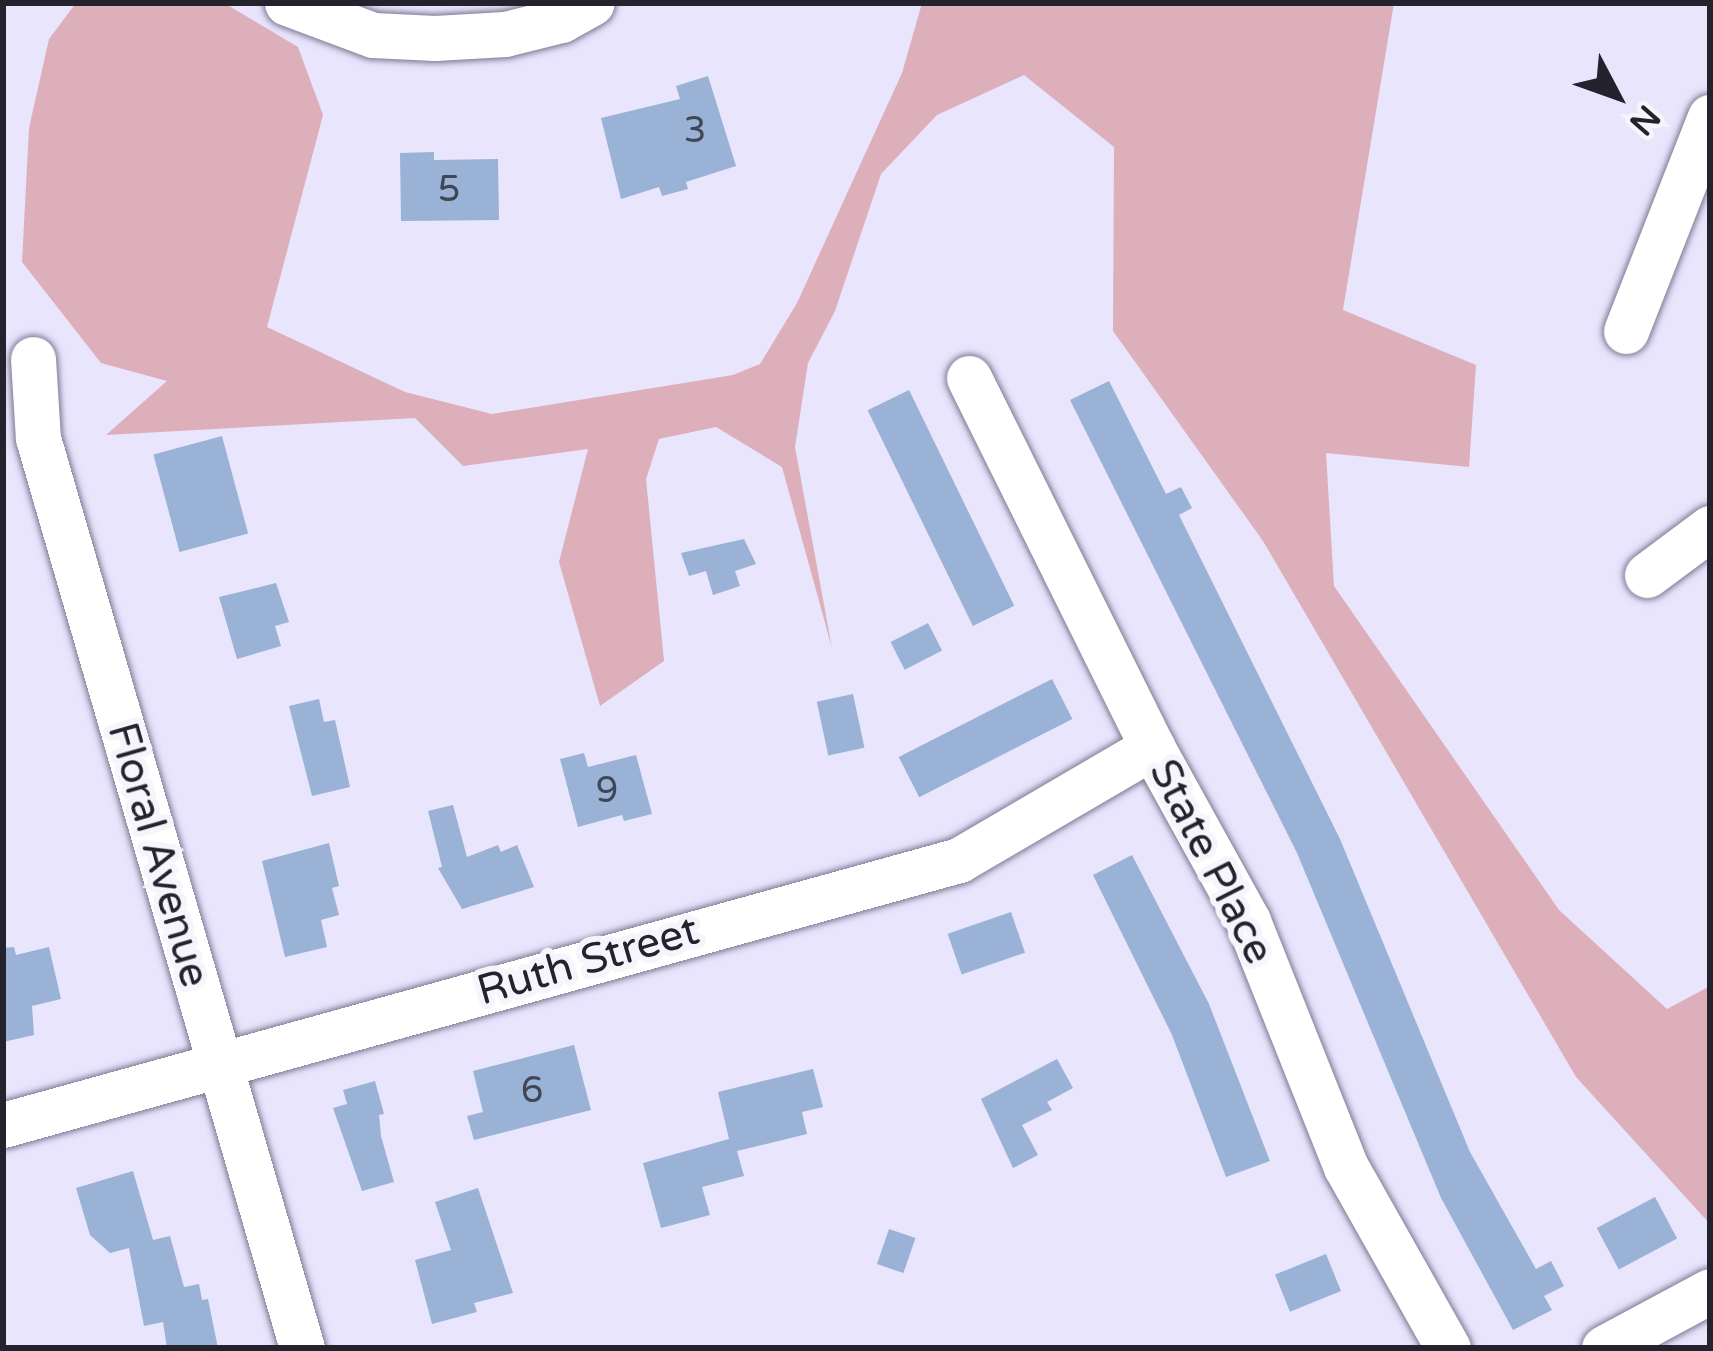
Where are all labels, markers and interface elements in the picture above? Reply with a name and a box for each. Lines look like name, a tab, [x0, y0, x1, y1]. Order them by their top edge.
north arrow	[1557, 36, 1677, 156]
text: N	[1621, 97, 1668, 143]
house number: 3	[684, 109, 706, 153]
house number: 5	[438, 168, 460, 212]
street label: Floral Avenue	[96, 717, 220, 993]
street label: State Place	[1138, 751, 1284, 973]
house number: 9	[596, 769, 618, 813]
street label: Ruth Street	[471, 905, 705, 1017]
house number: 6	[521, 1069, 543, 1113]

